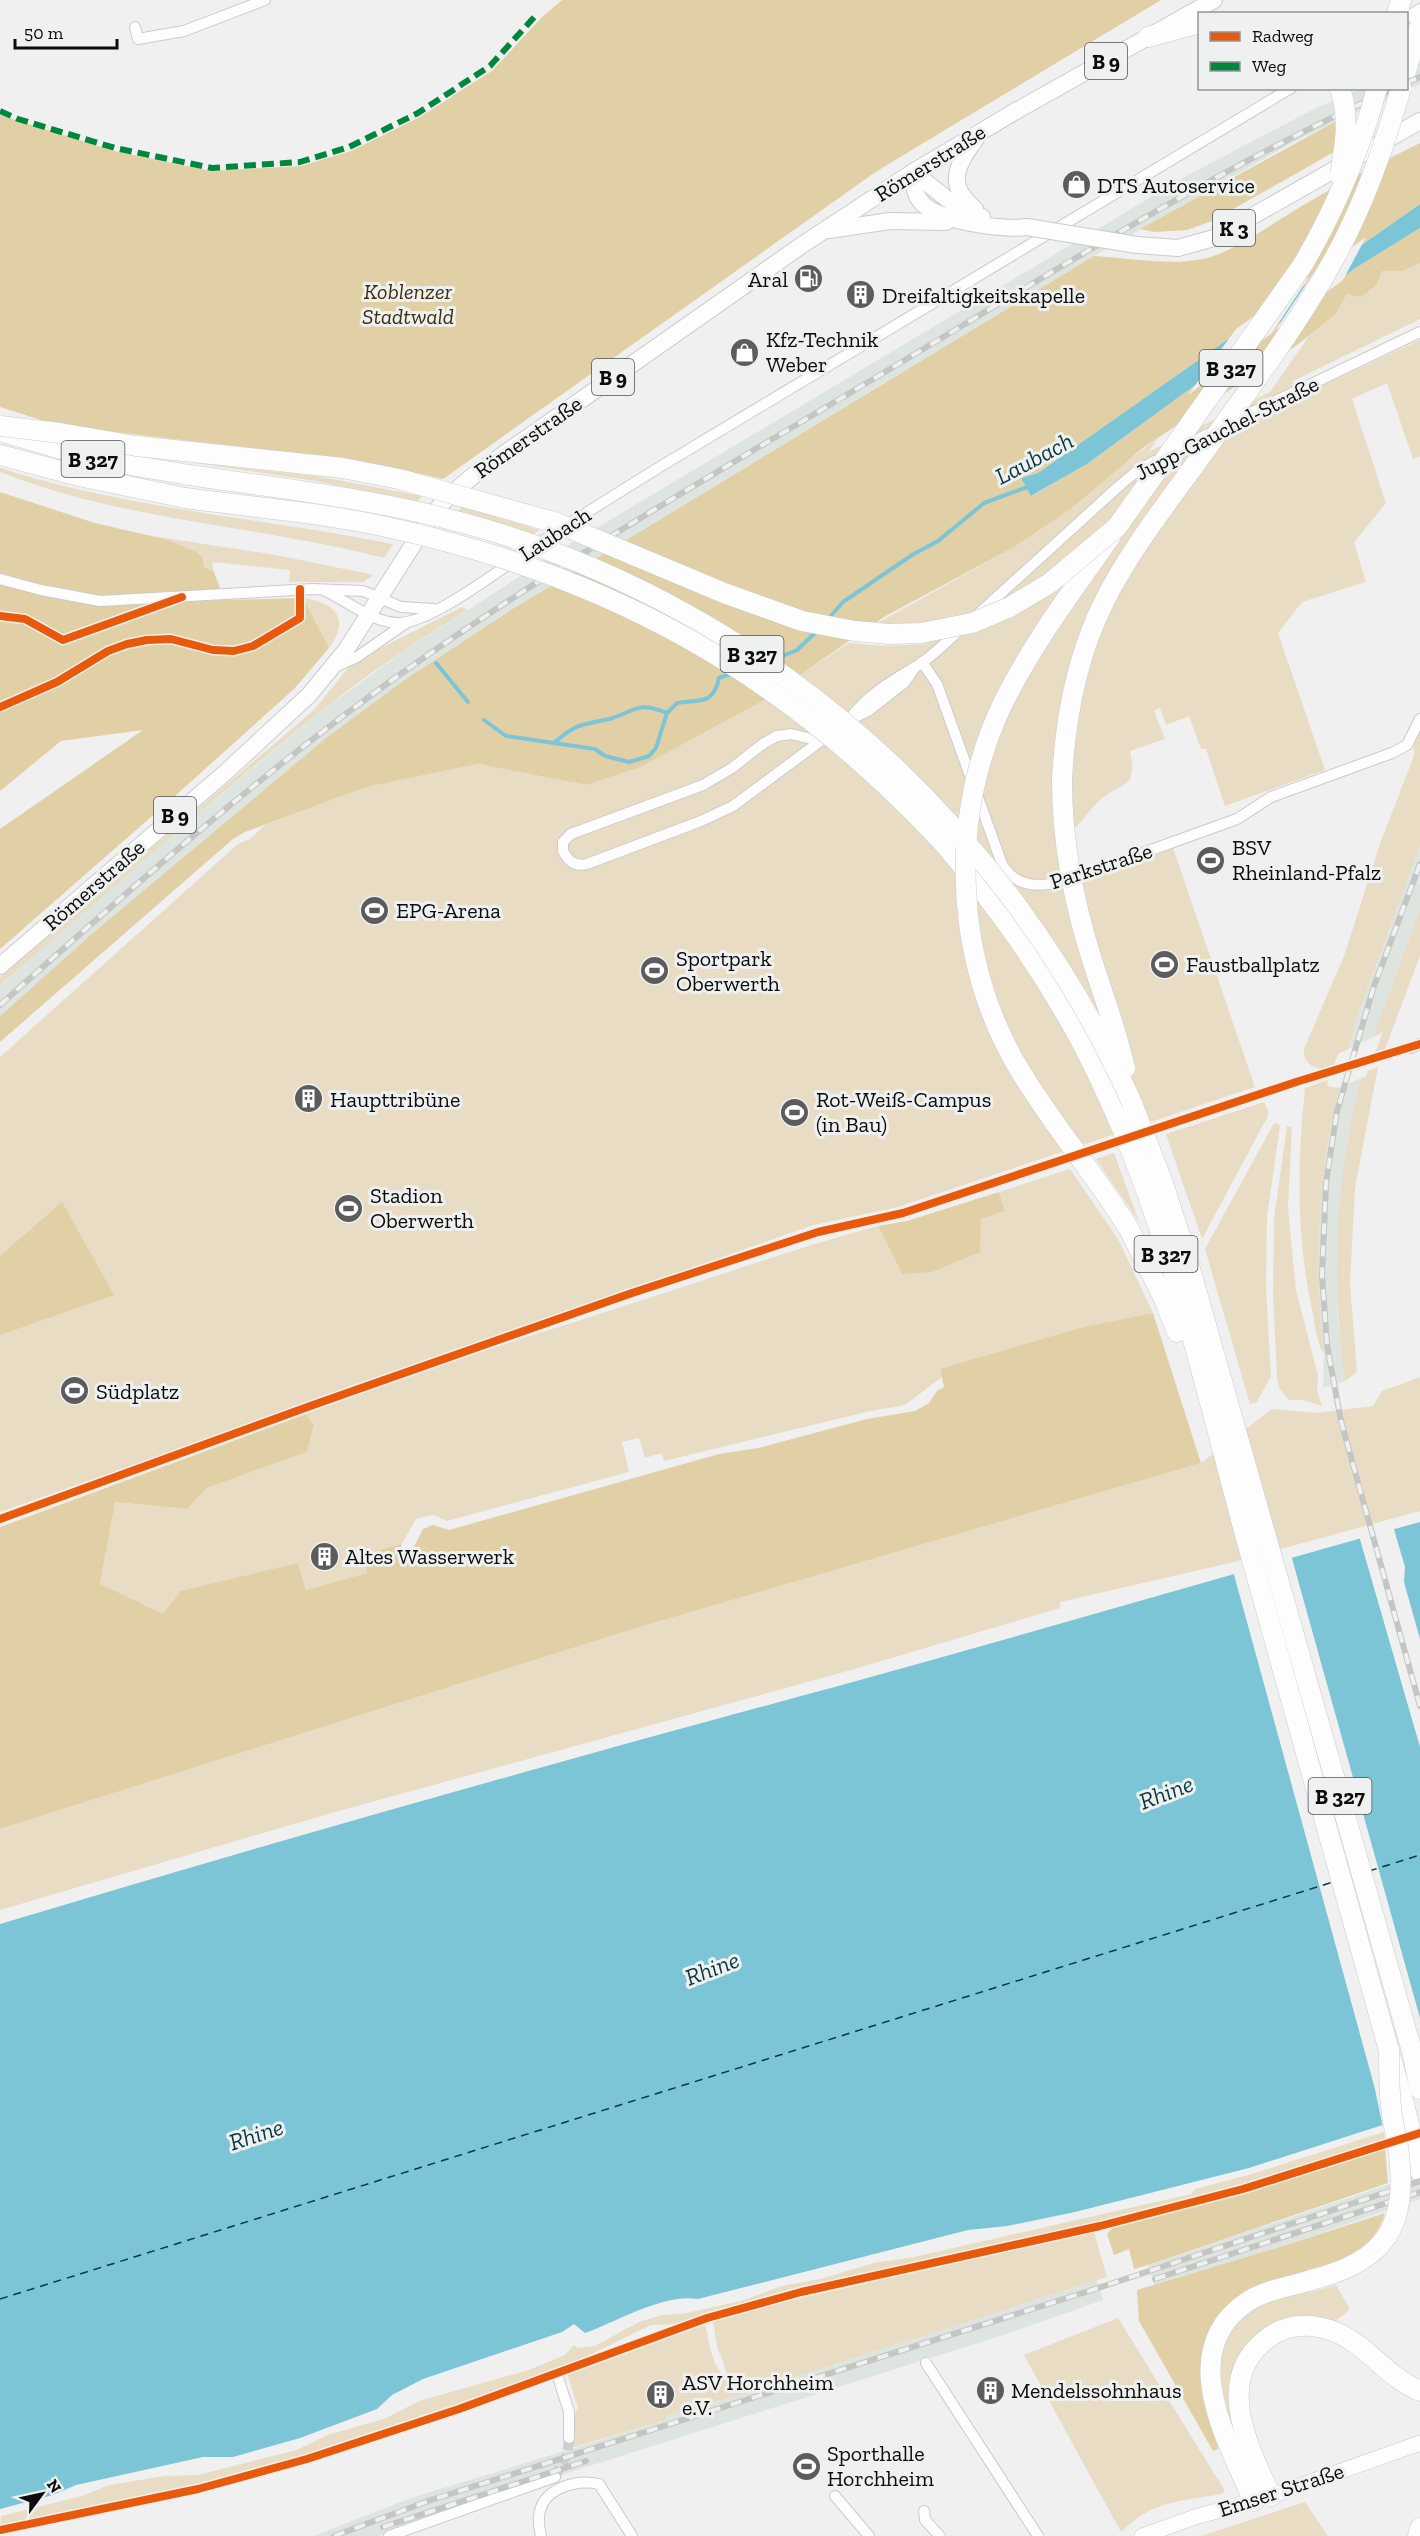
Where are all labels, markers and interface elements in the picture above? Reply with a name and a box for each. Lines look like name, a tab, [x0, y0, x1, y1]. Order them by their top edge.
scale bar	[15, 12, 117, 50]
legend	[1198, 12, 1408, 90]
text: 50 m	[24, 22, 64, 44]
text: Radweg	[1252, 25, 1314, 47]
road number: B 9	[1085, 43, 1127, 79]
text: Weg	[1252, 55, 1286, 77]
street label: Römerstraße	[870, 118, 990, 208]
shop icon: DTS Autoservice	[1060, 169, 1092, 201]
place label: DTS Autoservice	[1097, 172, 1255, 199]
road number: K 3	[1213, 210, 1255, 246]
fuel station icon: Aral	[793, 263, 825, 295]
place label: Aral	[748, 266, 788, 293]
park label: Koblenzer Stadtwald	[362, 278, 454, 330]
building icon: Dreifaltigkeitskapelle	[845, 279, 877, 311]
place label: Dreifaltigkeitskapelle	[882, 282, 1085, 309]
place label: Kfz-Technik Weber	[766, 326, 879, 378]
shop icon: Kfz-Technik Weber	[729, 336, 761, 368]
road number: B 327	[1200, 350, 1262, 386]
road number: B 9	[592, 359, 634, 395]
street label: Jupp-Gauchel-Straße	[1131, 370, 1323, 486]
street label: Römerstraße	[469, 390, 587, 484]
water label: Laubach	[990, 425, 1078, 491]
road number: B 327	[62, 441, 124, 477]
street label: Laubach	[514, 501, 596, 567]
road number: B 327	[720, 636, 783, 672]
road number: B 9	[154, 797, 196, 833]
street label: Römerstraße	[38, 834, 150, 936]
place label: BSV Rheinland-Pfalz	[1232, 834, 1381, 886]
street label: Parkstraße	[1046, 837, 1156, 895]
sports icon: BSV Rheinland-Pfalz	[1195, 844, 1227, 876]
sports icon: EPG-Arena	[359, 894, 391, 926]
place label: EPG-Arena	[396, 897, 501, 924]
place label: Sportpark Oberwerth	[676, 945, 781, 997]
sports icon: Faustballplatz	[1149, 948, 1181, 980]
place label: Faustballplatz	[1186, 951, 1320, 978]
sports icon: Sportpark Oberwerth	[639, 955, 671, 987]
building icon: Haupttribüne	[293, 1083, 325, 1115]
place label: Haupttribüne	[330, 1086, 460, 1113]
place label: Rot-Weiß-Campus (in Bau)	[816, 1086, 991, 1138]
sports icon: Rot-Weiß-Campus (in Bau)	[779, 1096, 811, 1128]
place label: Stadion Oberwerth	[370, 1182, 475, 1234]
sports icon: Stadion Oberwerth	[333, 1192, 365, 1224]
road number: B 327	[1134, 1236, 1198, 1272]
sports icon: Südplatz	[59, 1375, 91, 1407]
place label: Südplatz	[96, 1378, 179, 1405]
building icon: Altes Wasserwerk	[308, 1540, 340, 1572]
place label: Altes Wasserwerk	[345, 1543, 515, 1570]
water label: Rhine	[1135, 1768, 1197, 1816]
road number: B 327	[1308, 1778, 1372, 1814]
water label: Rhine	[681, 1944, 743, 1992]
water label: Rhine	[225, 2112, 287, 2156]
place label: ASV Horchheim e.V.	[682, 2369, 833, 2421]
building icon: Mendelssohnhaus	[974, 2374, 1006, 2406]
place label: Mendelssohnhaus	[1011, 2377, 1182, 2404]
building icon: ASV Horchheim e.V.	[645, 2379, 677, 2411]
place label: Sporthalle Horchheim	[827, 2440, 934, 2492]
sports icon: Sporthalle Horchheim	[790, 2450, 822, 2482]
street label: Emser Straße	[1215, 2457, 1347, 2523]
north arrow	[12, 2464, 72, 2524]
text: N	[43, 2476, 65, 2496]

